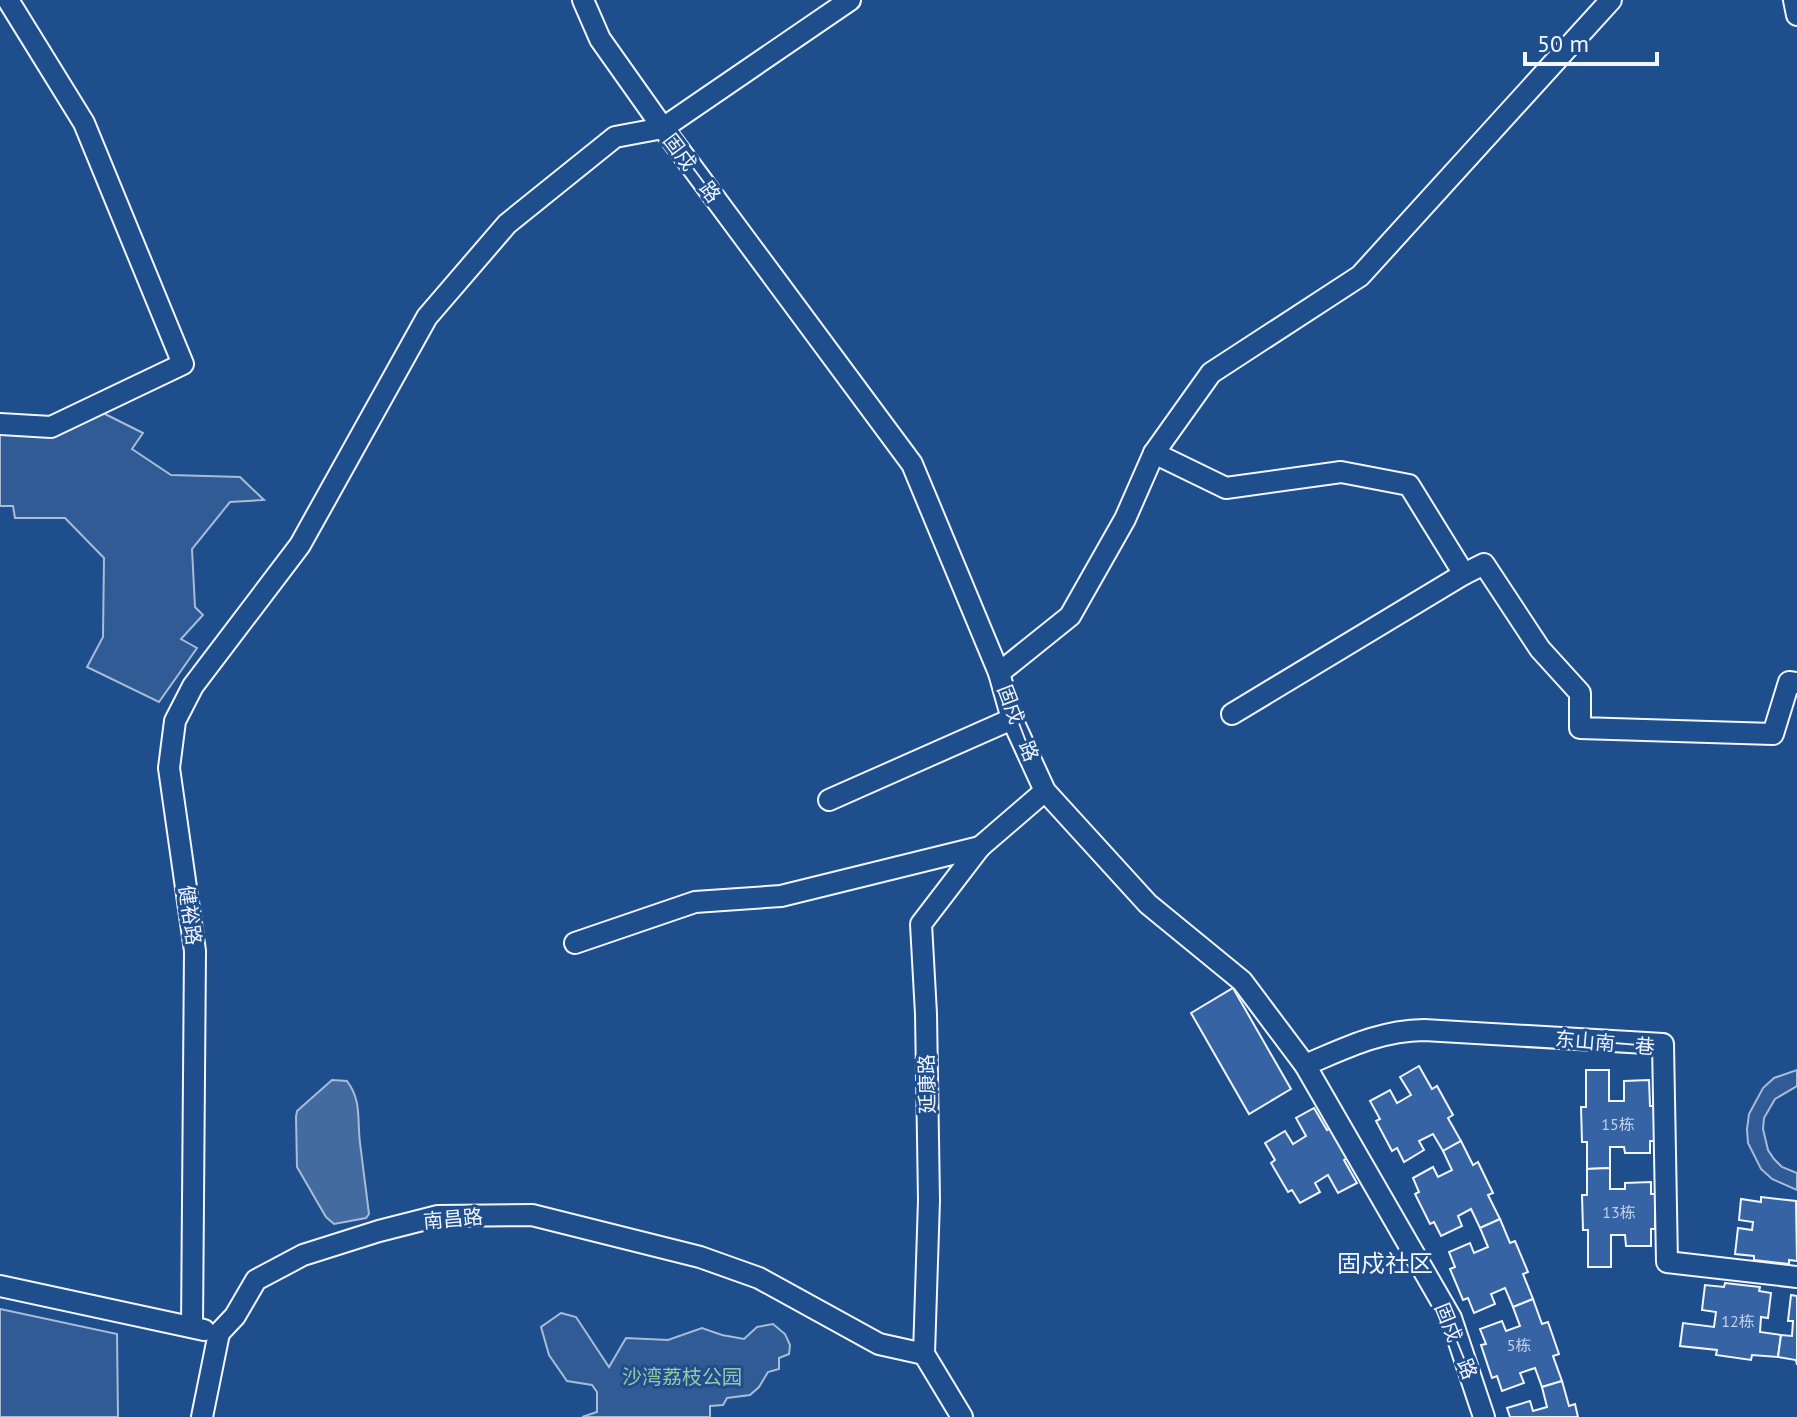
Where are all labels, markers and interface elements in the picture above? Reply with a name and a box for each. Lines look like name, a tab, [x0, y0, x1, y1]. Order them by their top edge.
scale bar	[1525, 16, 1657, 66]
text: 50 m	[1537, 28, 1589, 59]
street label: 固戍一路	[658, 128, 726, 208]
street label: 固戍一路	[992, 681, 1044, 765]
street label: 健裕路	[173, 883, 207, 947]
street label: 东山南一巷	[1554, 1026, 1656, 1060]
street label: 延康路	[913, 1054, 941, 1114]
house number: 15栋	[1601, 1114, 1635, 1134]
house number: 13栋	[1602, 1202, 1636, 1222]
street label: 南昌路	[422, 1203, 484, 1235]
district label: 固戍社区	[1337, 1248, 1433, 1279]
street label: 固戍一路	[1429, 1299, 1483, 1383]
house number: 12栋	[1721, 1311, 1755, 1331]
house number: 5栋	[1507, 1335, 1531, 1355]
park label: 沙湾荔枝公园	[622, 1364, 742, 1390]

